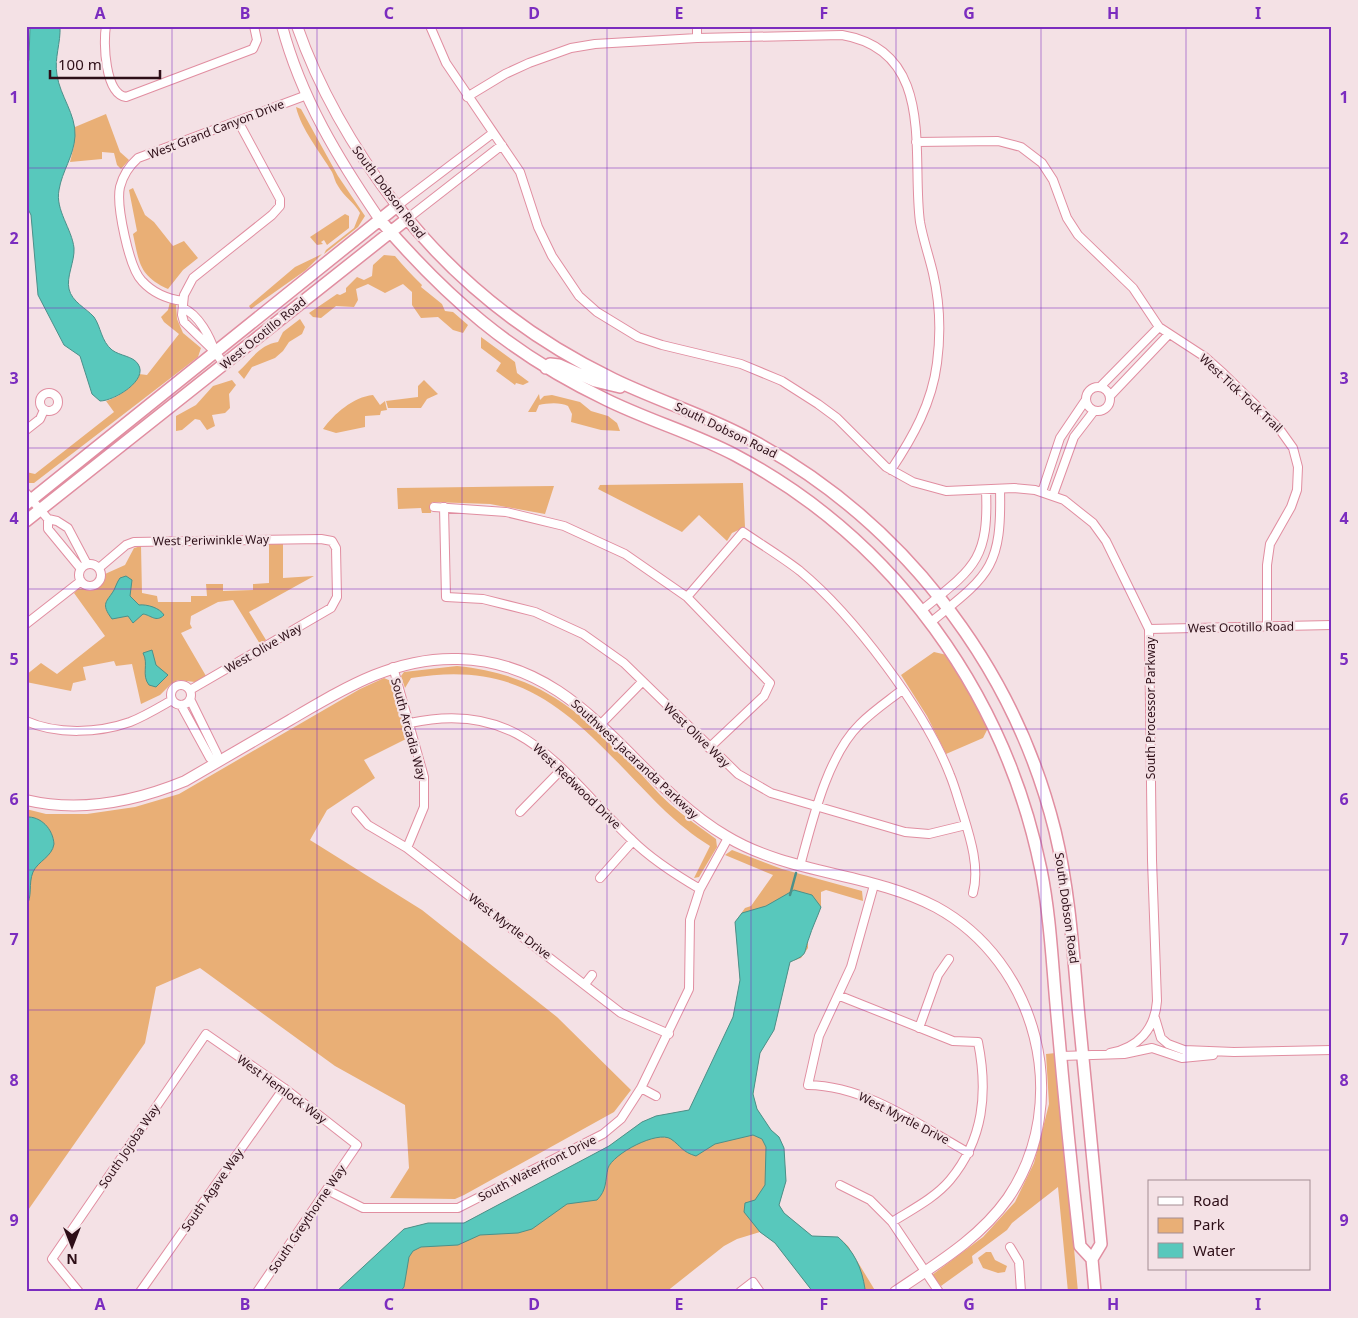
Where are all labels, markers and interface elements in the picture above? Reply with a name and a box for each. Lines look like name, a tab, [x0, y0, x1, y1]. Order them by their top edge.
text: A	[94, 2, 106, 24]
text: B	[240, 2, 250, 24]
text: C	[384, 2, 394, 24]
text: D	[528, 2, 540, 24]
text: E	[675, 2, 684, 24]
text: F	[820, 2, 828, 24]
text: G	[963, 2, 975, 24]
text: H	[1107, 2, 1119, 24]
text: I	[1255, 2, 1261, 24]
scale bar	[50, 48, 160, 80]
text: 100 m	[58, 54, 102, 74]
text: 1	[9, 86, 19, 108]
text: 1	[1339, 86, 1349, 108]
street label: West Grand Canyon Drive	[146, 95, 287, 163]
street label: South Dobson Road	[349, 142, 429, 242]
text: 2	[9, 227, 19, 249]
text: 2	[1339, 227, 1349, 249]
street label: West Ocotillo Road	[216, 293, 310, 373]
street label: West Tick Tock Trail	[1196, 350, 1286, 436]
text: 3	[9, 367, 19, 389]
text: 3	[1339, 367, 1349, 389]
street label: South Dobson Road	[672, 398, 780, 462]
text: 4	[9, 507, 19, 529]
text: 4	[1339, 507, 1349, 529]
street label: West Periwinkle Way	[153, 530, 270, 550]
street label: West Ocotillo Road	[1188, 618, 1294, 636]
street label: West Olive Way	[221, 619, 305, 677]
street label: South Processor Parkway	[1142, 636, 1159, 779]
text: 5	[9, 648, 19, 670]
text: 5	[1339, 648, 1349, 670]
street label: South Arcadia Way	[387, 676, 431, 783]
street label: Southwest Jacaranda Parkway	[568, 695, 703, 823]
street label: West Olive Way	[660, 699, 735, 772]
street label: West Redwood Drive	[529, 739, 625, 833]
text: 6	[9, 788, 19, 810]
text: 6	[1339, 788, 1349, 810]
street label: South Dobson Road	[1051, 851, 1083, 965]
street label: West Myrtle Drive	[465, 889, 555, 963]
text: 7	[9, 928, 19, 950]
text: 7	[1339, 928, 1349, 950]
street label: West Hemlock Way	[234, 1051, 331, 1128]
text: 8	[9, 1069, 19, 1091]
text: 8	[1339, 1069, 1349, 1091]
street label: West Myrtle Drive	[856, 1088, 953, 1148]
street label: South Jojoba Way	[95, 1100, 164, 1191]
street label: South Waterfront Drive	[475, 1131, 599, 1205]
street label: South Agave Way	[177, 1144, 247, 1235]
street label: South Greythorne Way	[264, 1161, 350, 1277]
legend	[1148, 1180, 1310, 1270]
text: Road	[1193, 1190, 1229, 1210]
text: 9	[9, 1209, 19, 1231]
text: 9	[1339, 1209, 1349, 1231]
text: Park	[1193, 1214, 1225, 1234]
north arrow	[48, 1220, 98, 1270]
text: Water	[1193, 1240, 1235, 1260]
text: N	[66, 1250, 78, 1269]
text: A	[94, 1293, 106, 1315]
text: B	[240, 1293, 250, 1315]
text: C	[384, 1293, 394, 1315]
text: D	[528, 1293, 540, 1315]
text: E	[675, 1293, 684, 1315]
text: F	[820, 1293, 828, 1315]
text: G	[963, 1293, 975, 1315]
text: H	[1107, 1293, 1119, 1315]
text: I	[1255, 1293, 1261, 1315]

